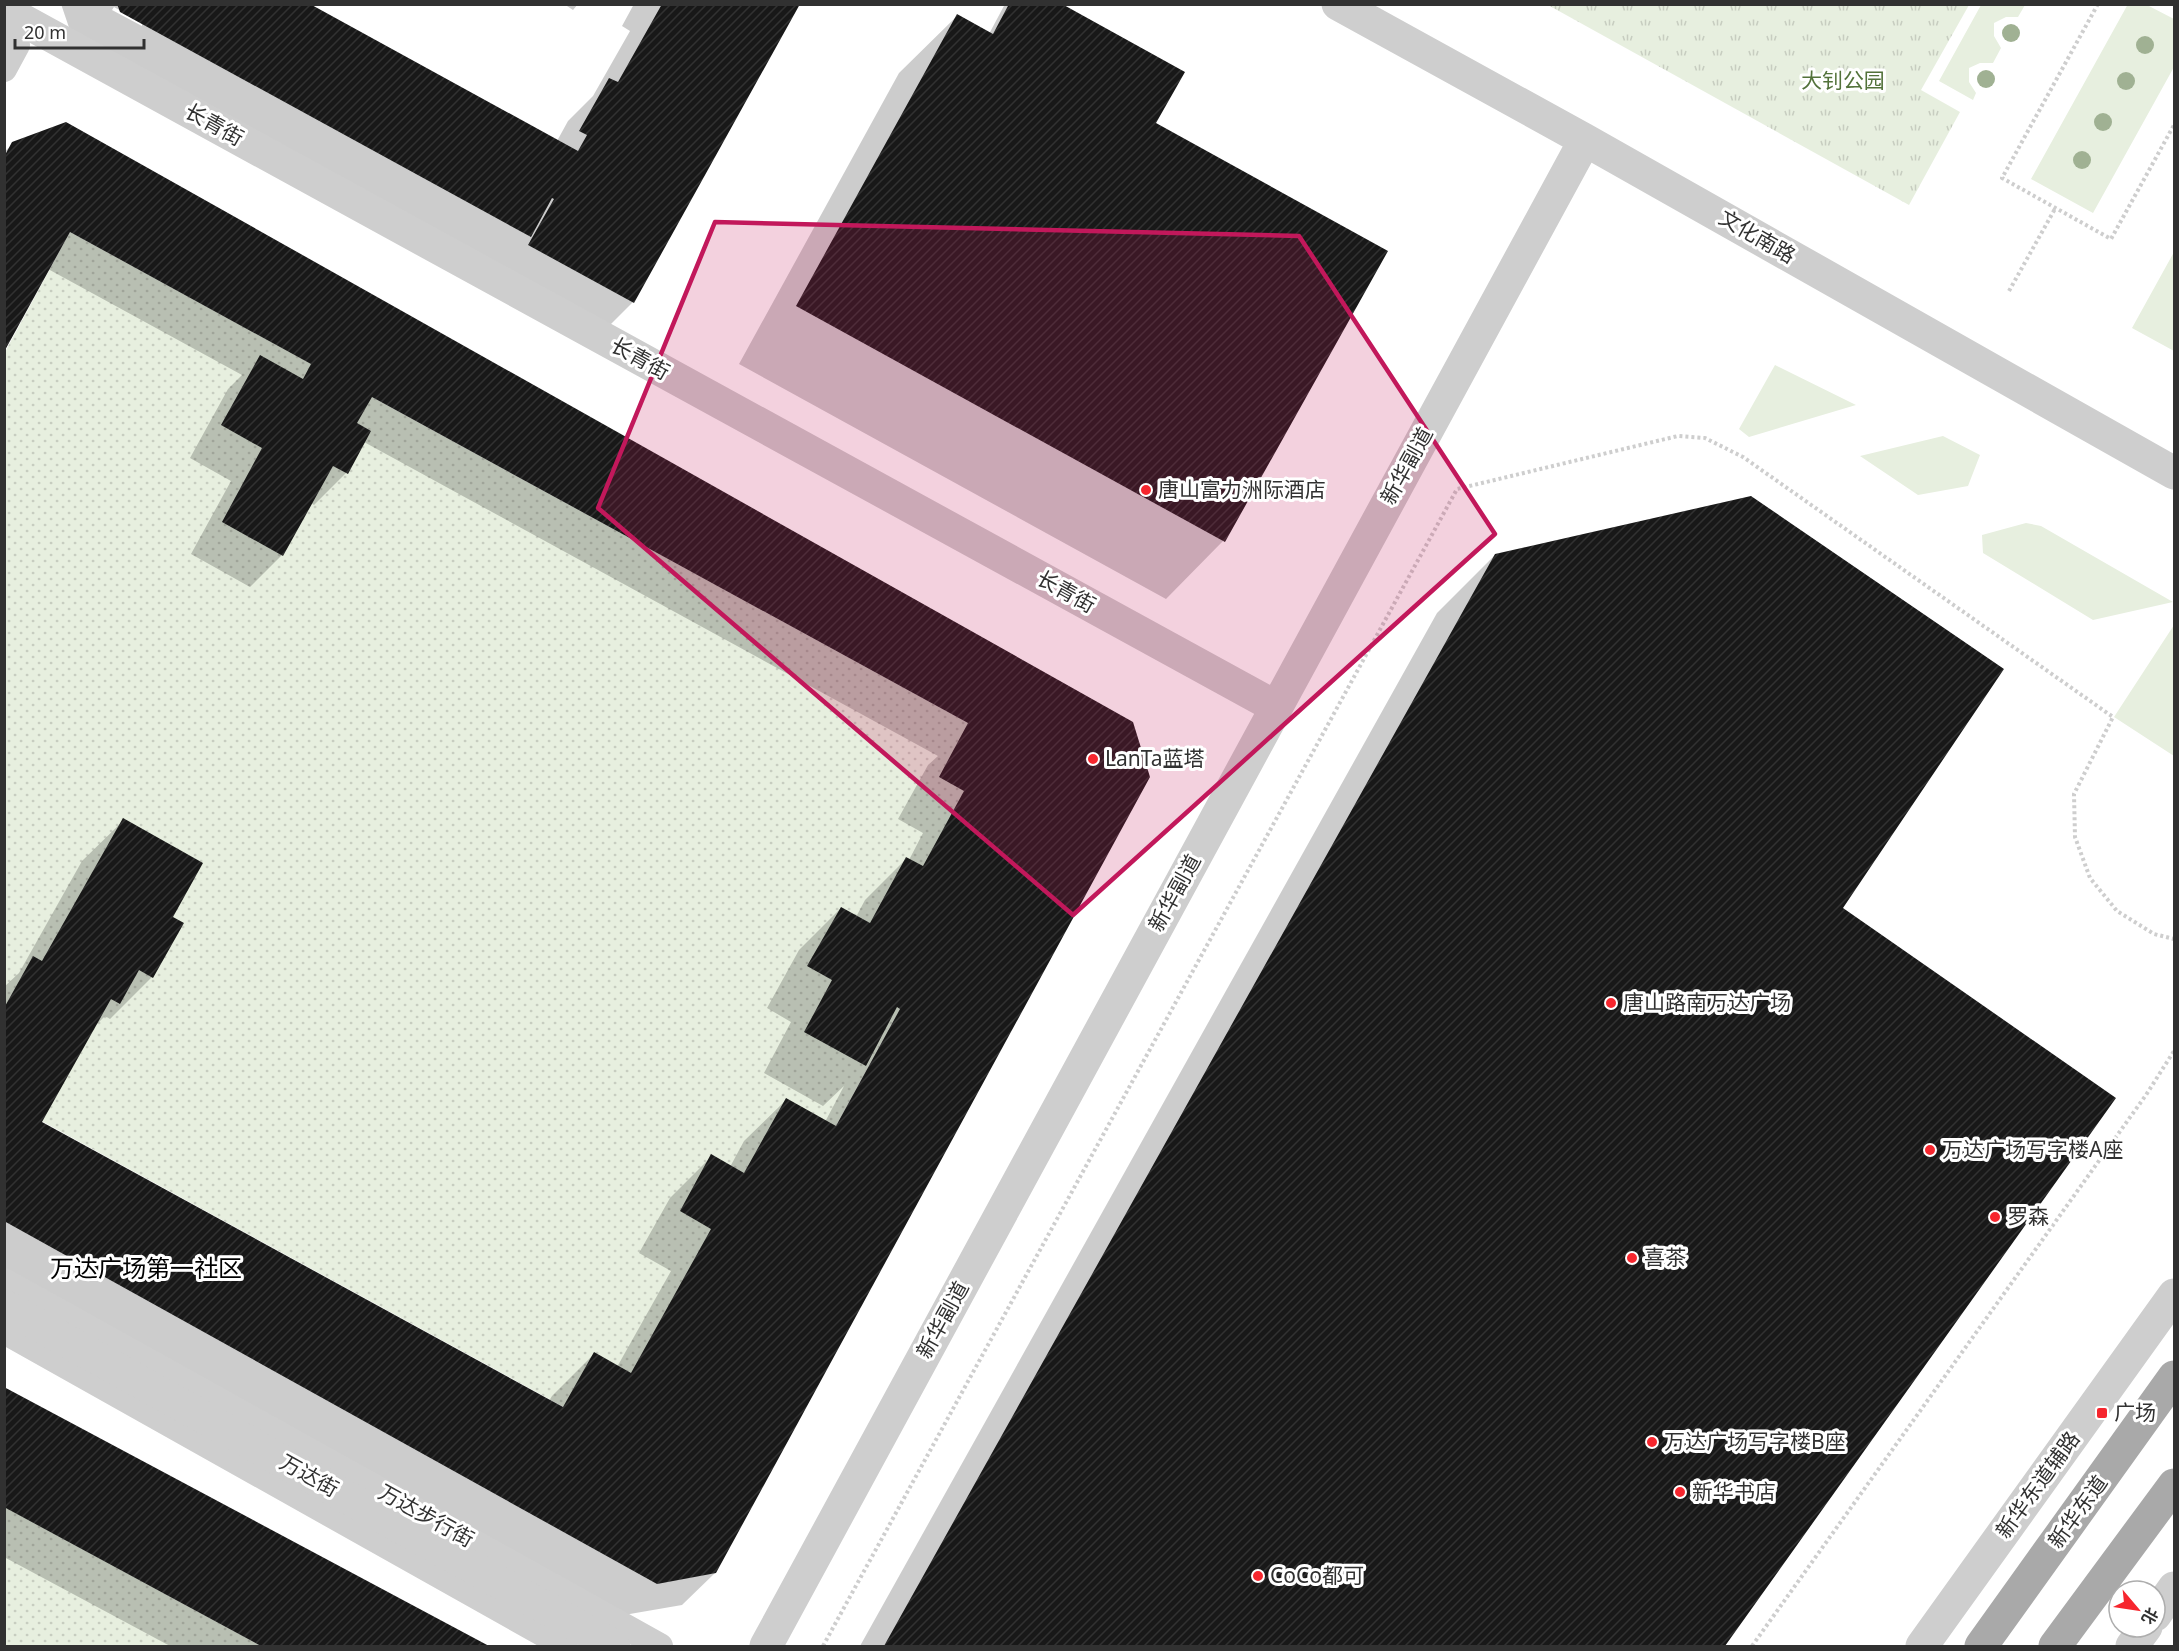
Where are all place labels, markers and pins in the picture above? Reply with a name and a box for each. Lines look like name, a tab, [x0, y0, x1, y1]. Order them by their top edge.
place label: 唐山富力洲际酒店	[1158, 475, 1326, 503]
marker: 唐山富力洲际酒店	[1139, 483, 1153, 497]
place label: LanTa蓝塔	[1105, 744, 1205, 772]
marker: LanTa蓝塔	[1086, 752, 1100, 766]
place label: 唐山路南万达广场	[1623, 988, 1791, 1016]
marker: 唐山路南万达广场	[1604, 996, 1618, 1010]
place label: 万达广场写字楼A座	[1942, 1135, 2123, 1163]
marker: 万达广场写字楼A座	[1923, 1143, 1937, 1157]
place label: 罗森	[2007, 1202, 2049, 1230]
marker: 罗森	[1988, 1210, 2002, 1224]
place label: 喜茶	[1644, 1243, 1686, 1271]
marker: 喜茶	[1625, 1251, 1639, 1265]
place label: 广场	[2114, 1398, 2156, 1426]
marker: 广场	[2095, 1406, 2109, 1420]
place label: 万达广场写字楼B座	[1664, 1427, 1846, 1455]
marker: 万达广场写字楼B座	[1645, 1435, 1659, 1449]
place label: 新华书店	[1692, 1477, 1776, 1505]
marker: 新华书店	[1673, 1485, 1687, 1499]
place label: CoCo都可	[1270, 1561, 1364, 1589]
marker: CoCo都可	[1251, 1569, 1265, 1583]

